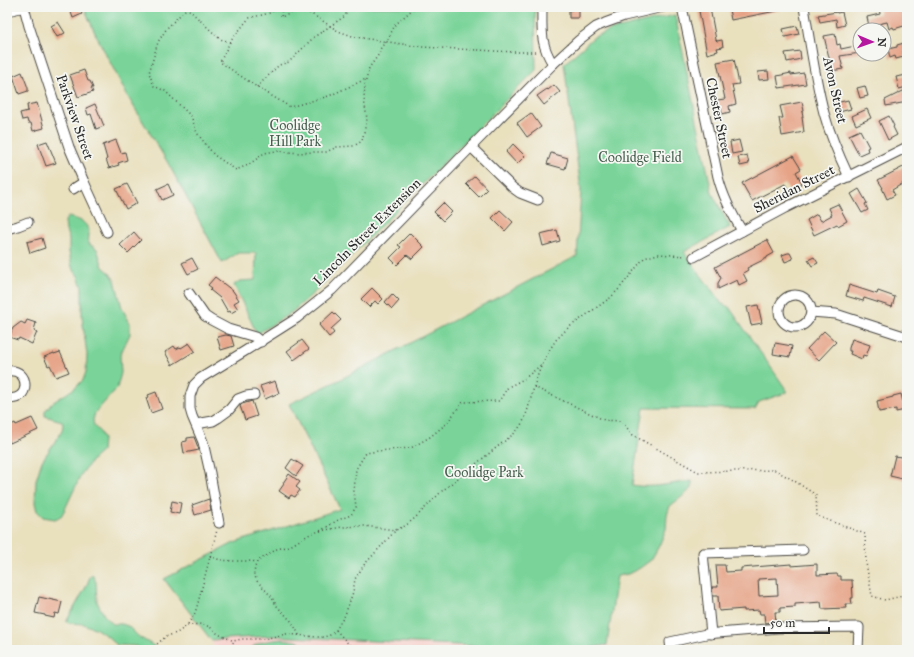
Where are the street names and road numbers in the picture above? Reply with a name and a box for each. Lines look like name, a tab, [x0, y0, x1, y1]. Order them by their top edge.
street label: Avon Street	[819, 54, 851, 125]
street label: Parkview Street	[53, 72, 97, 162]
street label: Chester Street	[702, 76, 736, 160]
street label: Sheridan Street	[750, 161, 838, 217]
street label: Lincoln Street Extension	[310, 174, 425, 289]

